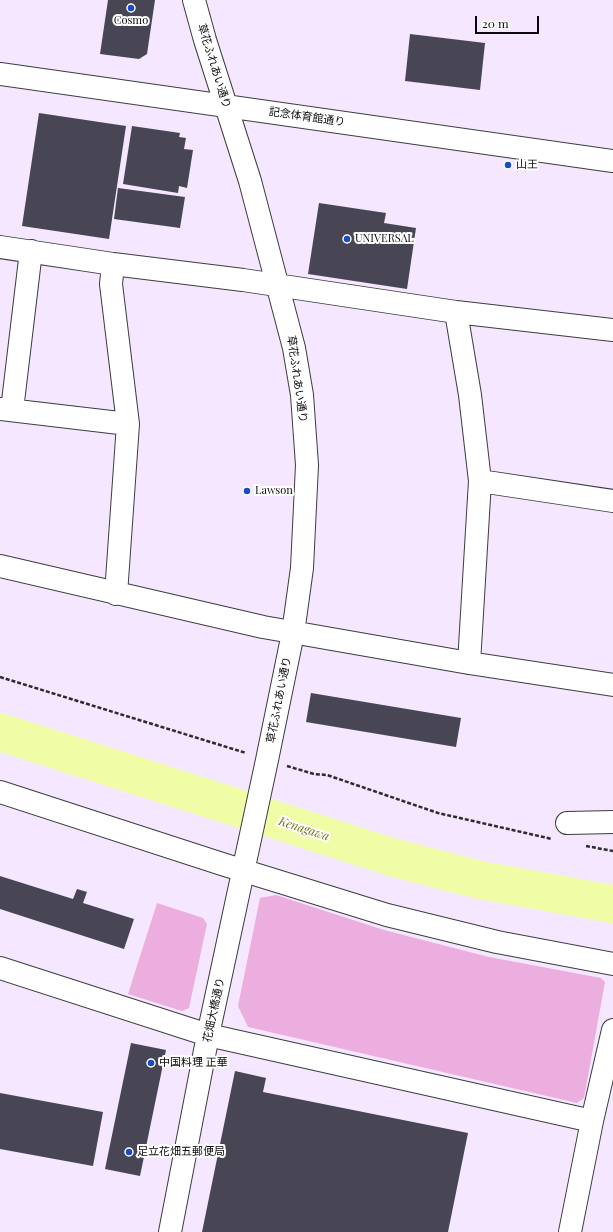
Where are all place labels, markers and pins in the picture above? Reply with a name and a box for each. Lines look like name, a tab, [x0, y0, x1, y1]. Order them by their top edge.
marker: Cosmo	[126, 3, 136, 13]
place label: Cosmo	[114, 14, 148, 28]
place label: 山王	[516, 158, 538, 172]
marker: 山王	[503, 160, 513, 170]
place label: UNIVERSAL	[355, 232, 414, 246]
marker: UNIVERSAL	[342, 234, 352, 244]
place label: Lawson	[255, 484, 293, 498]
marker: Lawson	[242, 486, 252, 496]
place label: 中国料理 正華	[159, 1056, 228, 1070]
marker: 中国料理 正華	[146, 1058, 156, 1068]
place label: 足立花畑五郵便局	[137, 1145, 225, 1159]
marker: 足立花畑五郵便局	[124, 1147, 134, 1157]

